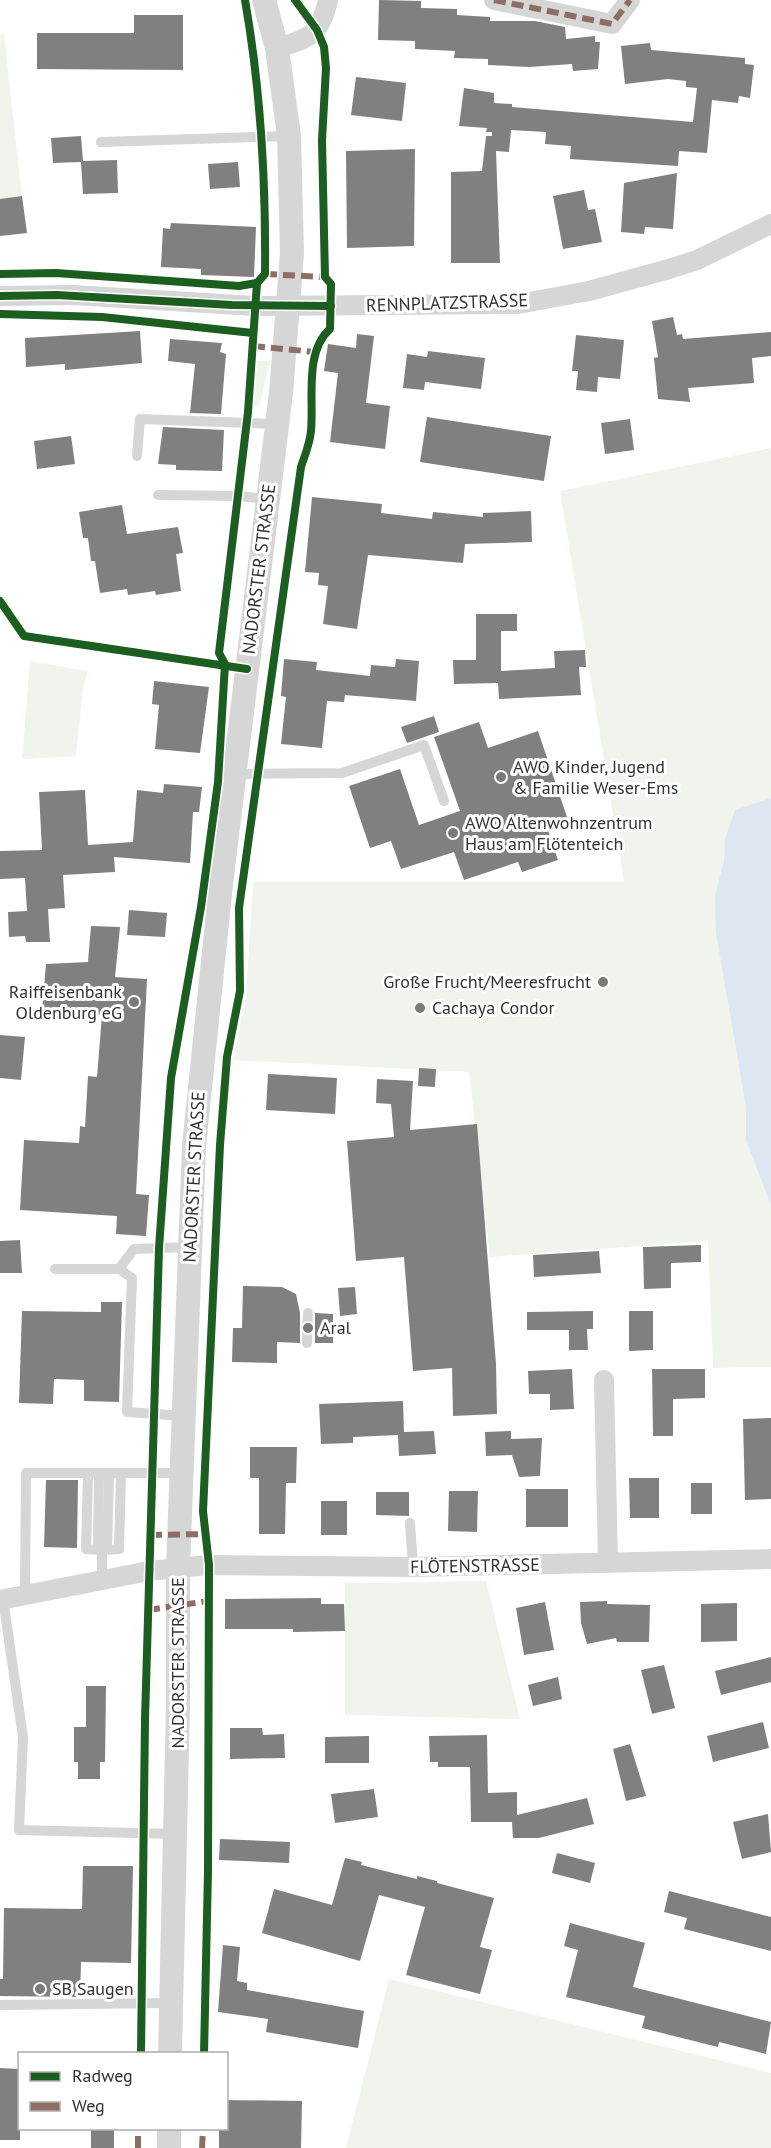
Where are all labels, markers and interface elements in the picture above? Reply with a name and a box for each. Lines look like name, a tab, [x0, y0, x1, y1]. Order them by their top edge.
street label: RENNPLATZSTRASSE	[366, 288, 528, 317]
street label: NADORSTER STRASSE	[237, 483, 280, 655]
place label: AWO Kinder, Jugend & Familie Weser-Ems	[513, 755, 678, 799]
marker: AWO Kinder, Jugend & Familie Weser-Ems	[494, 770, 508, 784]
place label: AWO Altenwohnzentrum Haus am Flötenteich	[465, 811, 652, 855]
marker: AWO Altenwohnzentrum Haus am Flötenteich	[446, 826, 460, 840]
place label: Große Frucht/Meeresfrucht	[383, 970, 591, 993]
marker: Große Frucht/Meeresfrucht	[596, 975, 610, 989]
place label: Raiffeisenbank Oldenburg eG	[9, 980, 122, 1024]
marker: Raiffeisenbank Oldenburg eG	[127, 995, 141, 1009]
place label: Cachaya Condor	[432, 996, 555, 1019]
marker: Cachaya Condor	[413, 1001, 427, 1015]
street label: NADORSTER STRASSE	[178, 1091, 209, 1263]
place label: Aral	[320, 1316, 352, 1339]
marker: Aral	[301, 1321, 315, 1335]
street label: FLÖTENSTRASSE	[410, 1553, 540, 1578]
street label: NADORSTER STRASSE	[166, 1577, 189, 1749]
place label: SB Saugen	[52, 1977, 134, 2000]
marker: SB Saugen	[33, 1982, 47, 1996]
legend	[18, 2052, 228, 2130]
text: Radweg	[72, 2064, 133, 2087]
text: Weg	[72, 2094, 105, 2117]

